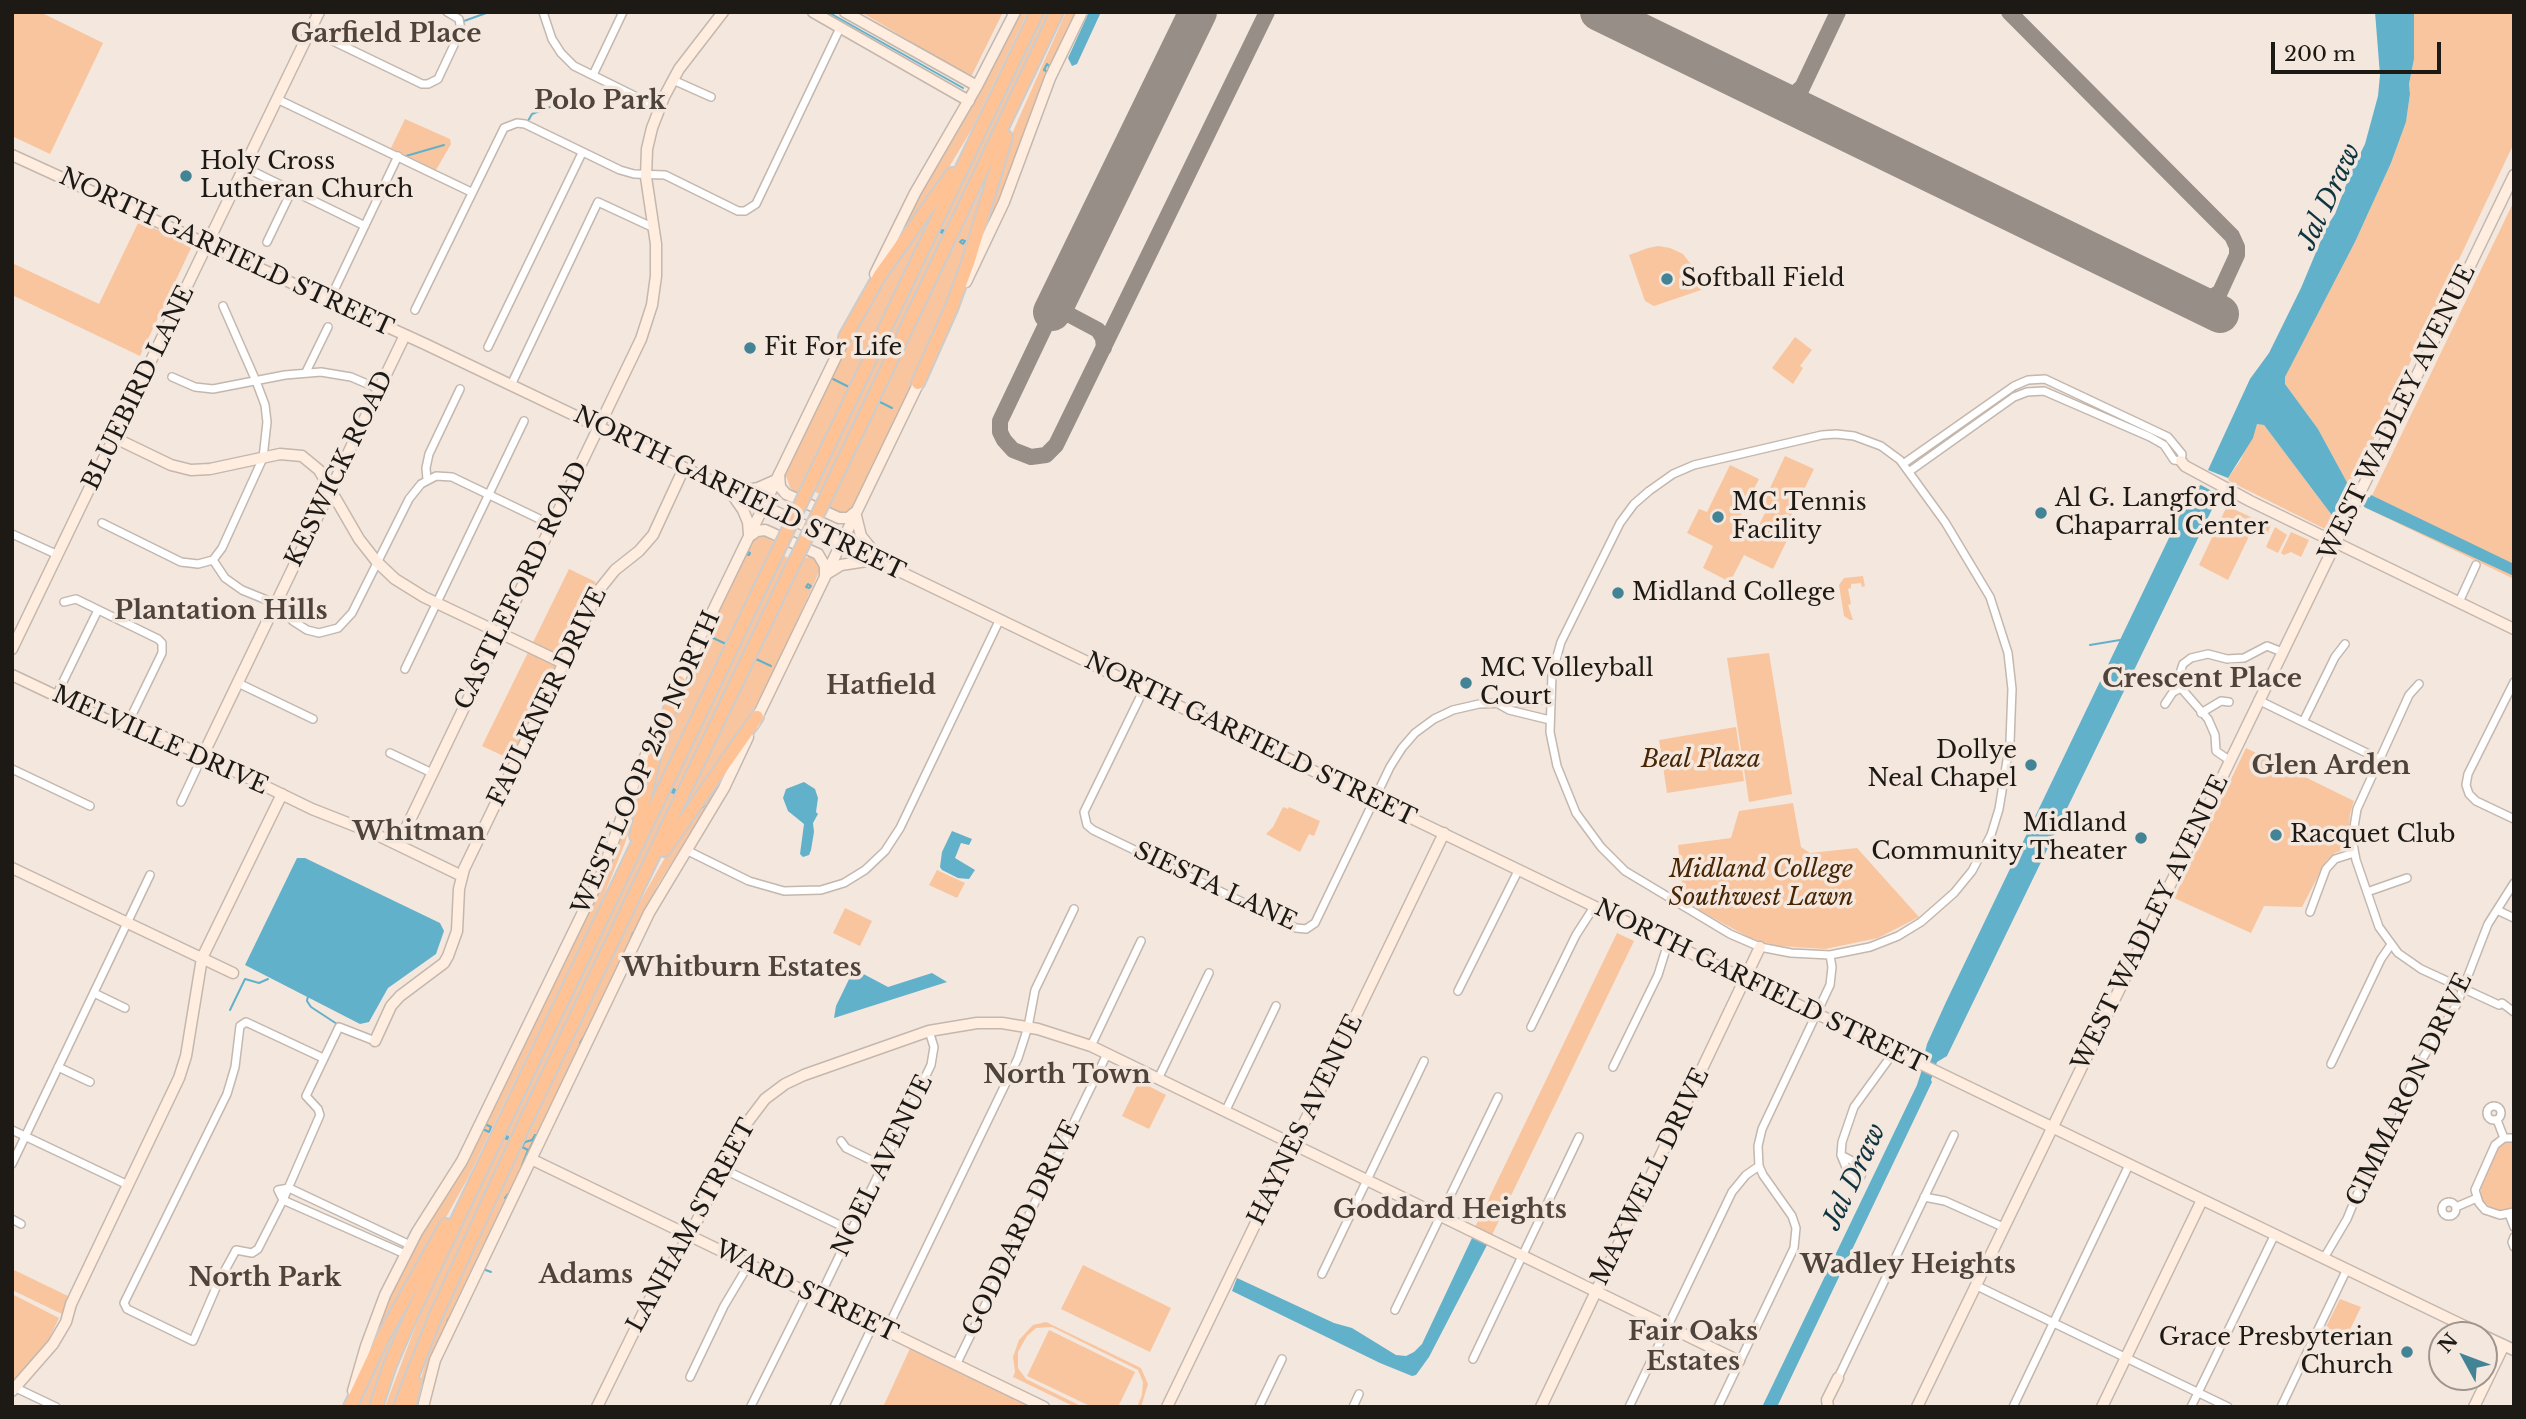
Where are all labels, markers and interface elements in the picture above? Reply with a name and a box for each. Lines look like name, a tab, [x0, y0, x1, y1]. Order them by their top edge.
district label: Garfield Place	[291, 19, 481, 51]
scale bar	[2274, 28, 2444, 72]
text: 200 m	[2284, 41, 2355, 67]
district label: Polo Park	[534, 86, 666, 118]
water label: Jal Draw	[2292, 139, 2368, 255]
place label: Holy Cross Lutheran Church	[200, 148, 413, 204]
street label: NORTH GARFIELD STREET	[54, 163, 398, 343]
marker: Holy Cross Lutheran Church	[178, 168, 194, 184]
street label: WEST WADLEY AVENUE	[2314, 261, 2482, 565]
place label: Softball Field	[1681, 265, 1845, 293]
marker: Softball Field	[1659, 271, 1675, 287]
street label: BLUEBIRD LANE	[77, 281, 201, 495]
place label: Fit For Life	[764, 334, 902, 362]
marker: Fit For Life	[742, 340, 758, 356]
street label: KESWICK ROAD	[280, 366, 400, 572]
street label: NORTH GARFIELD STREET	[569, 401, 909, 587]
street label: CASTLEFORD ROAD	[449, 457, 595, 715]
place label: Al G. Langford Chaparral Center	[2055, 485, 2268, 541]
place label: MC Tennis Facility	[1732, 489, 1867, 545]
marker: Al G. Langford Chaparral Center	[2033, 505, 2049, 521]
marker: MC Tennis Facility	[1710, 509, 1726, 525]
place label: Midland College	[1632, 579, 1836, 607]
street label: FAULKNER DRIVE	[483, 583, 613, 811]
marker: Midland College	[1610, 585, 1626, 601]
district label: Plantation Hills	[114, 596, 328, 628]
street label: WEST LOOP 250 NORTH	[567, 607, 727, 919]
street label: NORTH GARFIELD STREET	[1080, 647, 1420, 833]
place label: MC Volleyball Court	[1480, 655, 1653, 711]
district label: Crescent Place	[2102, 664, 2302, 696]
district label: Hatfield	[826, 671, 936, 703]
marker: MC Volleyball Court	[1458, 675, 1474, 691]
street label: MELVILLE DRIVE	[48, 681, 272, 801]
place label: Dollye Neal Chapel	[1867, 737, 2017, 793]
park label: Beal Plaza	[1641, 746, 1761, 774]
district label: Glen Arden	[2251, 751, 2411, 783]
marker: Dollye Neal Chapel	[2023, 757, 2039, 773]
street label: WEST WADLEY AVENUE	[2067, 771, 2235, 1075]
place label: Midland Community Theater	[1871, 810, 2127, 866]
district label: Whitman	[352, 817, 486, 849]
place label: Racquet Club	[2290, 821, 2455, 849]
marker: Racquet Club	[2268, 827, 2284, 843]
marker: Midland Community Theater	[2133, 830, 2149, 846]
street label: SIESTA LANE	[1129, 837, 1301, 937]
park label: Midland College Southwest Lawn	[1669, 856, 1853, 912]
street label: NORTH GARFIELD STREET	[1590, 894, 1930, 1080]
district label: Whitburn Estates	[622, 953, 862, 985]
street label: CIMMARON DRIVE	[2341, 969, 2479, 1211]
street label: HAYNES AVENUE	[1242, 1010, 1370, 1230]
district label: North Town	[983, 1060, 1151, 1092]
street label: MAXWELL DRIVE	[1586, 1064, 1716, 1290]
street label: NOEL AVENUE	[827, 1071, 939, 1261]
street label: LANHAM STREET	[621, 1114, 763, 1338]
street label: GODDARD DRIVE	[957, 1116, 1087, 1340]
water label: Jal Draw	[1817, 1119, 1893, 1235]
district label: Goddard Heights	[1333, 1195, 1567, 1227]
street label: WARD STREET	[710, 1235, 902, 1349]
district label: Wadley Heights	[1800, 1250, 2016, 1282]
district label: Adams	[539, 1260, 633, 1292]
district label: North Park	[189, 1263, 341, 1295]
district label: Fair Oaks Estates	[1628, 1317, 1758, 1378]
north arrow	[2428, 1321, 2498, 1391]
place label: Grace Presbyterian Church	[2159, 1324, 2393, 1380]
text: N	[2434, 1329, 2463, 1357]
marker: Grace Presbyterian Church	[2399, 1344, 2415, 1360]

